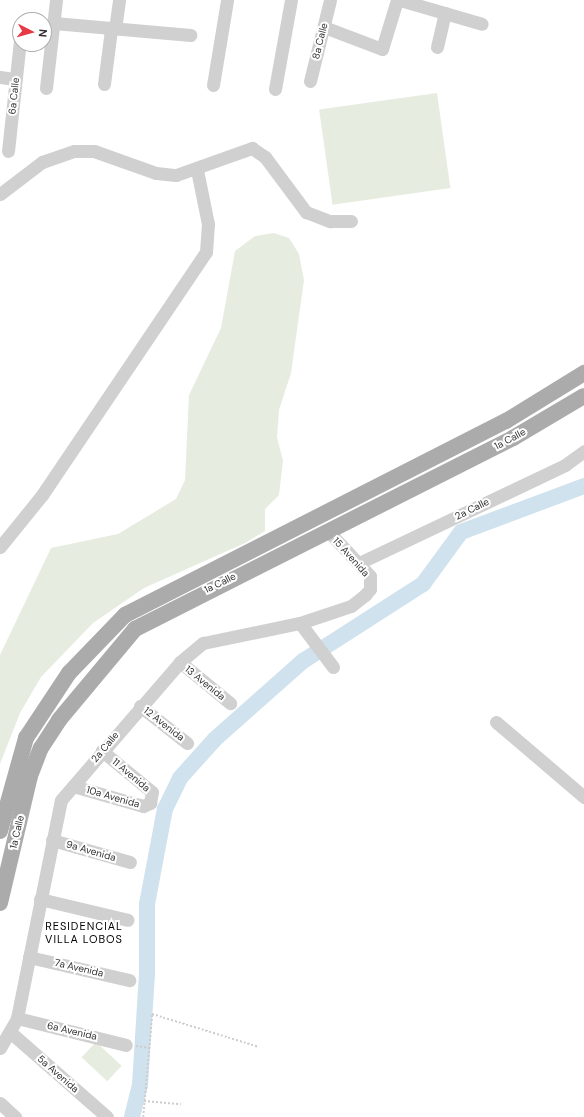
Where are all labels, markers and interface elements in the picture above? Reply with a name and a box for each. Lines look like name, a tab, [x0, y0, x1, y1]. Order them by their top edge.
north arrow	[12, 12, 52, 52]
street label: 8a Calle	[310, 22, 330, 60]
text: N	[36, 28, 50, 38]
street label: 6a Calle	[6, 77, 22, 115]
street label: 1a Calle	[492, 426, 528, 452]
street label: 2a Calle	[453, 496, 491, 522]
street label: 15 Avenida	[330, 535, 372, 579]
street label: 1a Calle	[202, 570, 238, 596]
street label: 13 Avenida	[182, 663, 228, 703]
street label: 12 Avenida	[141, 704, 187, 744]
street label: 2a Calle	[89, 729, 121, 765]
street label: 11 Avenida	[110, 756, 152, 794]
street label: 10a Avenida	[85, 784, 141, 810]
street label: 1a Calle	[7, 814, 27, 850]
street label: 9a Avenida	[65, 838, 117, 864]
district label: RESIDENCIAL VILLA LOBOS	[45, 920, 123, 946]
street label: 7a Avenida	[53, 957, 105, 979]
street label: 6a Avenida	[46, 1019, 98, 1043]
street label: 5a Avenida	[35, 1053, 81, 1095]

